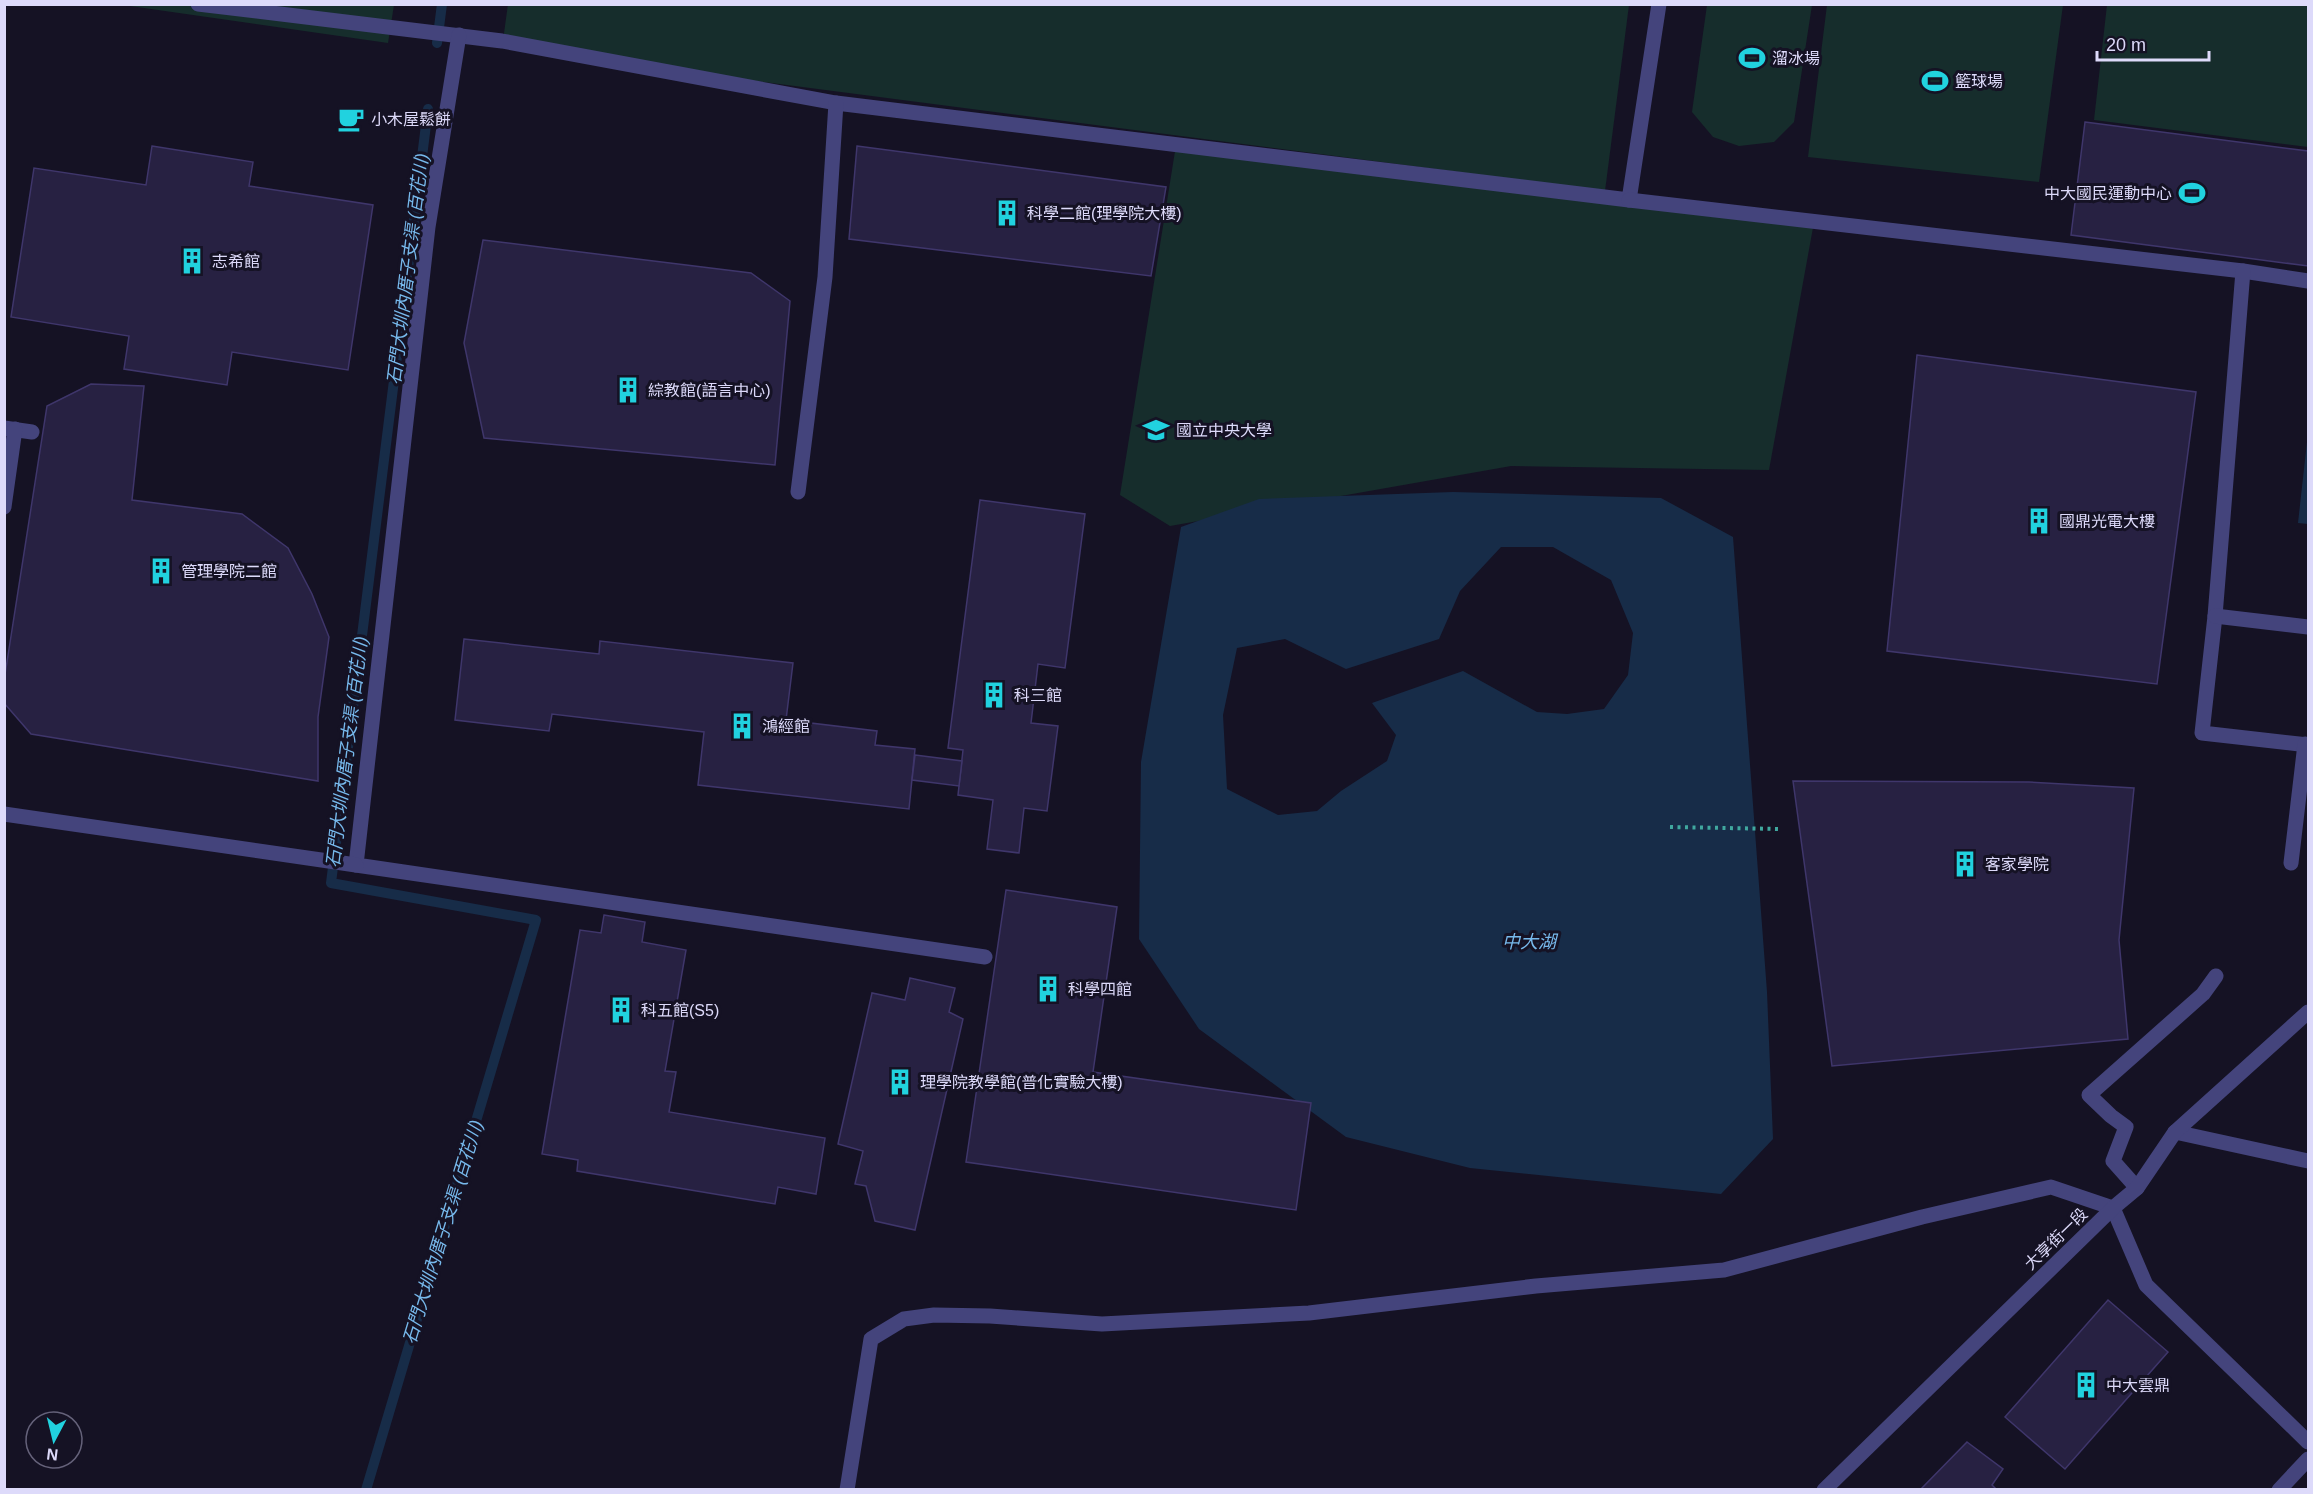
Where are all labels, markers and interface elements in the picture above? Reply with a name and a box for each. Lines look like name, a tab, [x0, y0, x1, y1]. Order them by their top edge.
scale bar	[2097, 24, 2210, 62]
text: 20 m	[2106, 35, 2146, 55]
sports icon: 溜冰場	[1737, 43, 1767, 73]
place label: 溜冰場	[1772, 50, 1820, 67]
sports icon: 籃球場	[1920, 66, 1950, 96]
place label: 籃球場	[1955, 72, 2003, 90]
cafe icon: 小木屋鬆餅	[336, 104, 366, 134]
place label: 小木屋鬆餅	[371, 111, 451, 128]
water label: 石門大圳內厝子支渠 (百花川)	[384, 152, 432, 386]
sports icon: 中大國民運動中心	[2177, 178, 2207, 208]
place label: 中大國民運動中心	[2044, 185, 2172, 202]
building icon: 科學二館(理學院大樓)	[992, 198, 1022, 228]
place label: 科學二館(理學院大樓)	[1027, 205, 1182, 222]
building icon: 志希館	[177, 246, 207, 276]
place label: 志希館	[212, 253, 260, 270]
building icon: 綜教館(語言中心)	[613, 375, 643, 405]
place label: 綜教館(語言中心)	[648, 382, 771, 399]
school or university icon: 國立中央大學	[1141, 415, 1171, 445]
place label: 國立中央大學	[1176, 422, 1272, 439]
building icon: 國鼎光電大樓	[2024, 506, 2054, 536]
place label: 國鼎光電大樓	[2059, 513, 2155, 530]
building icon: 管理學院二館	[146, 556, 176, 586]
place label: 管理學院二館	[181, 563, 277, 580]
water label: 石門大圳內厝子支渠 (百花川)	[323, 635, 371, 869]
building icon: 科三館	[979, 680, 1009, 710]
place label: 科三館	[1014, 687, 1062, 704]
building icon: 鴻經館	[727, 711, 757, 741]
place label: 鴻經館	[762, 718, 810, 735]
building icon: 客家學院	[1950, 849, 1980, 879]
place label: 客家學院	[1985, 856, 2049, 873]
water label: 中大湖	[1502, 932, 1559, 952]
building icon: 科學四館	[1033, 974, 1063, 1004]
place label: 科學四館	[1068, 981, 1132, 998]
building icon: 科五館(S5)	[606, 995, 636, 1025]
place label: 科五館(S5)	[641, 1002, 719, 1019]
building icon: 理學院教學館(普化實驗大樓)	[885, 1067, 915, 1097]
place label: 理學院教學館(普化實驗大樓)	[920, 1074, 1123, 1091]
water label: 石門大圳內厝子支渠 (百花川)	[399, 1118, 487, 1346]
street label: 大享街一段	[2021, 1205, 2091, 1273]
building icon: 中大雲鼎	[2071, 1370, 2101, 1400]
place label: 中大雲鼎	[2106, 1377, 2170, 1394]
north arrow	[24, 1410, 84, 1470]
text: N	[45, 1445, 59, 1464]

